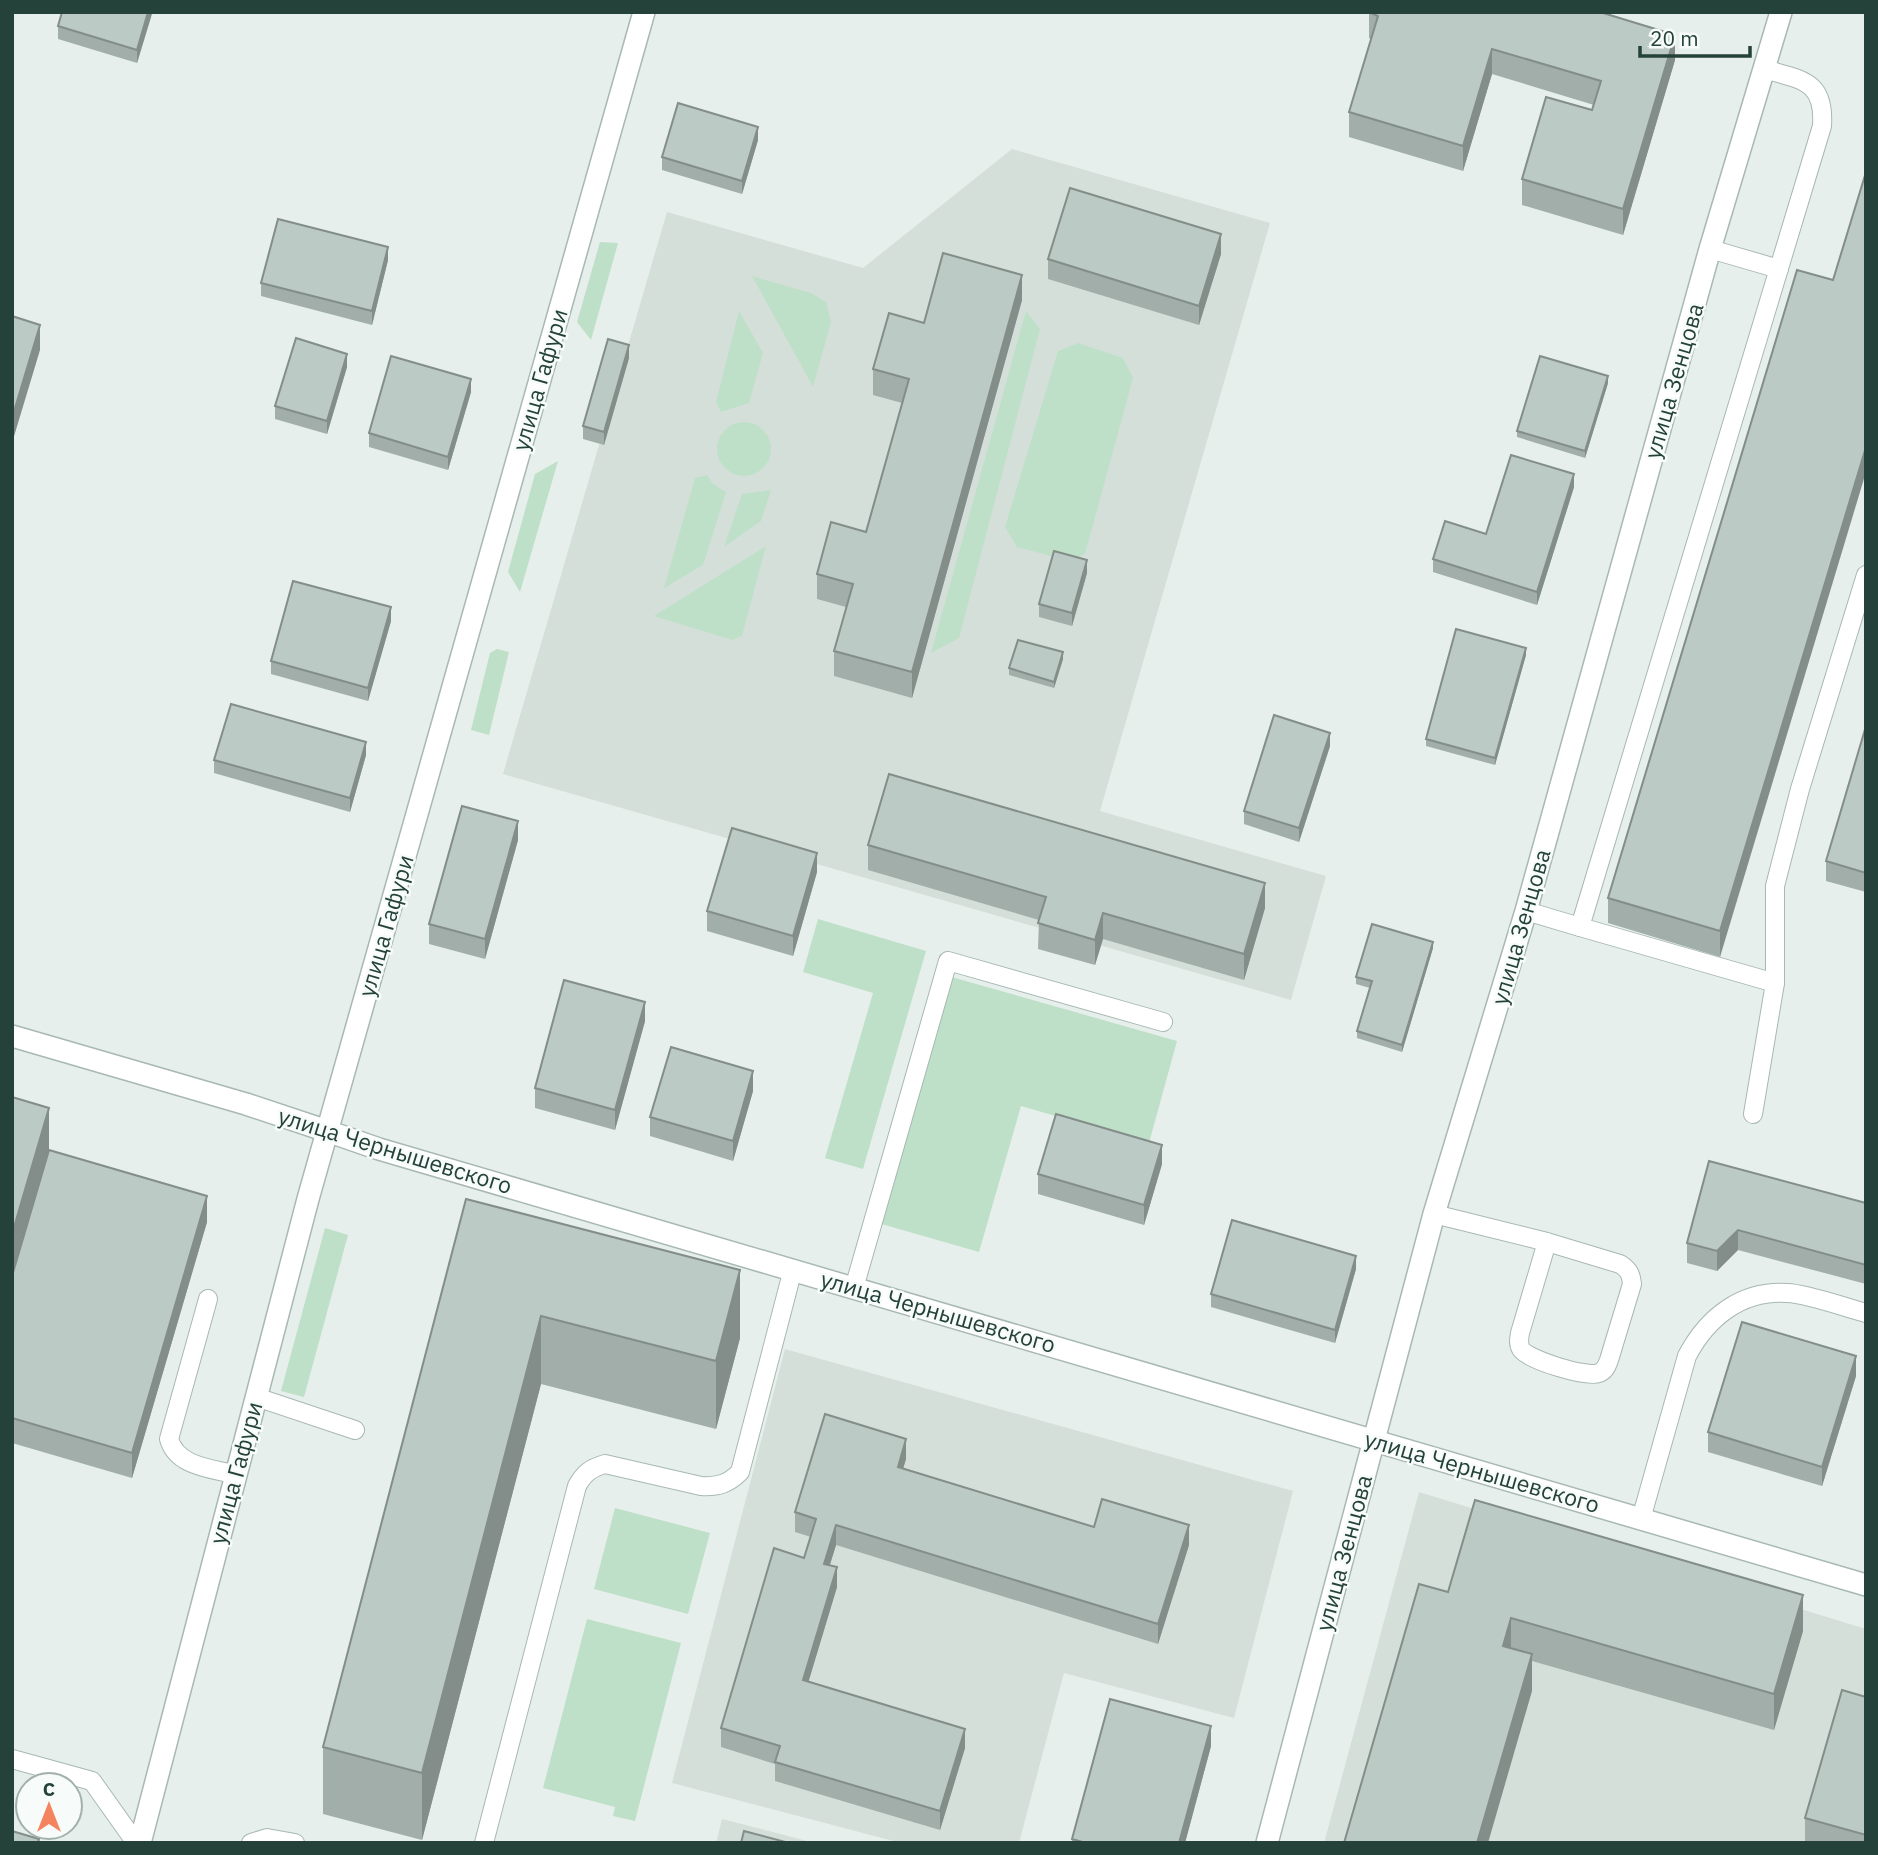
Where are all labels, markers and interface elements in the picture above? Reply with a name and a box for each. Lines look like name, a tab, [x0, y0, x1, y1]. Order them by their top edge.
scale bar	[1640, 14, 1750, 58]
text: 20 m	[1650, 24, 1699, 52]
street label: улица Зенцова	[1636, 299, 1710, 462]
street label: улица Гафури	[504, 305, 574, 454]
street label: улица Зенцова	[1483, 845, 1557, 1008]
street label: улица Гафури	[350, 851, 420, 1000]
street label: улица Чернышевского	[275, 1100, 516, 1200]
street label: улица Чернышевского	[817, 1263, 1059, 1359]
street label: улица Гафури	[202, 1398, 268, 1547]
street label: улица Чернышевского	[1361, 1423, 1603, 1519]
street label: улица Зенцова	[1308, 1471, 1378, 1634]
north arrow	[14, 1771, 84, 1841]
text: С	[43, 1777, 55, 1801]

